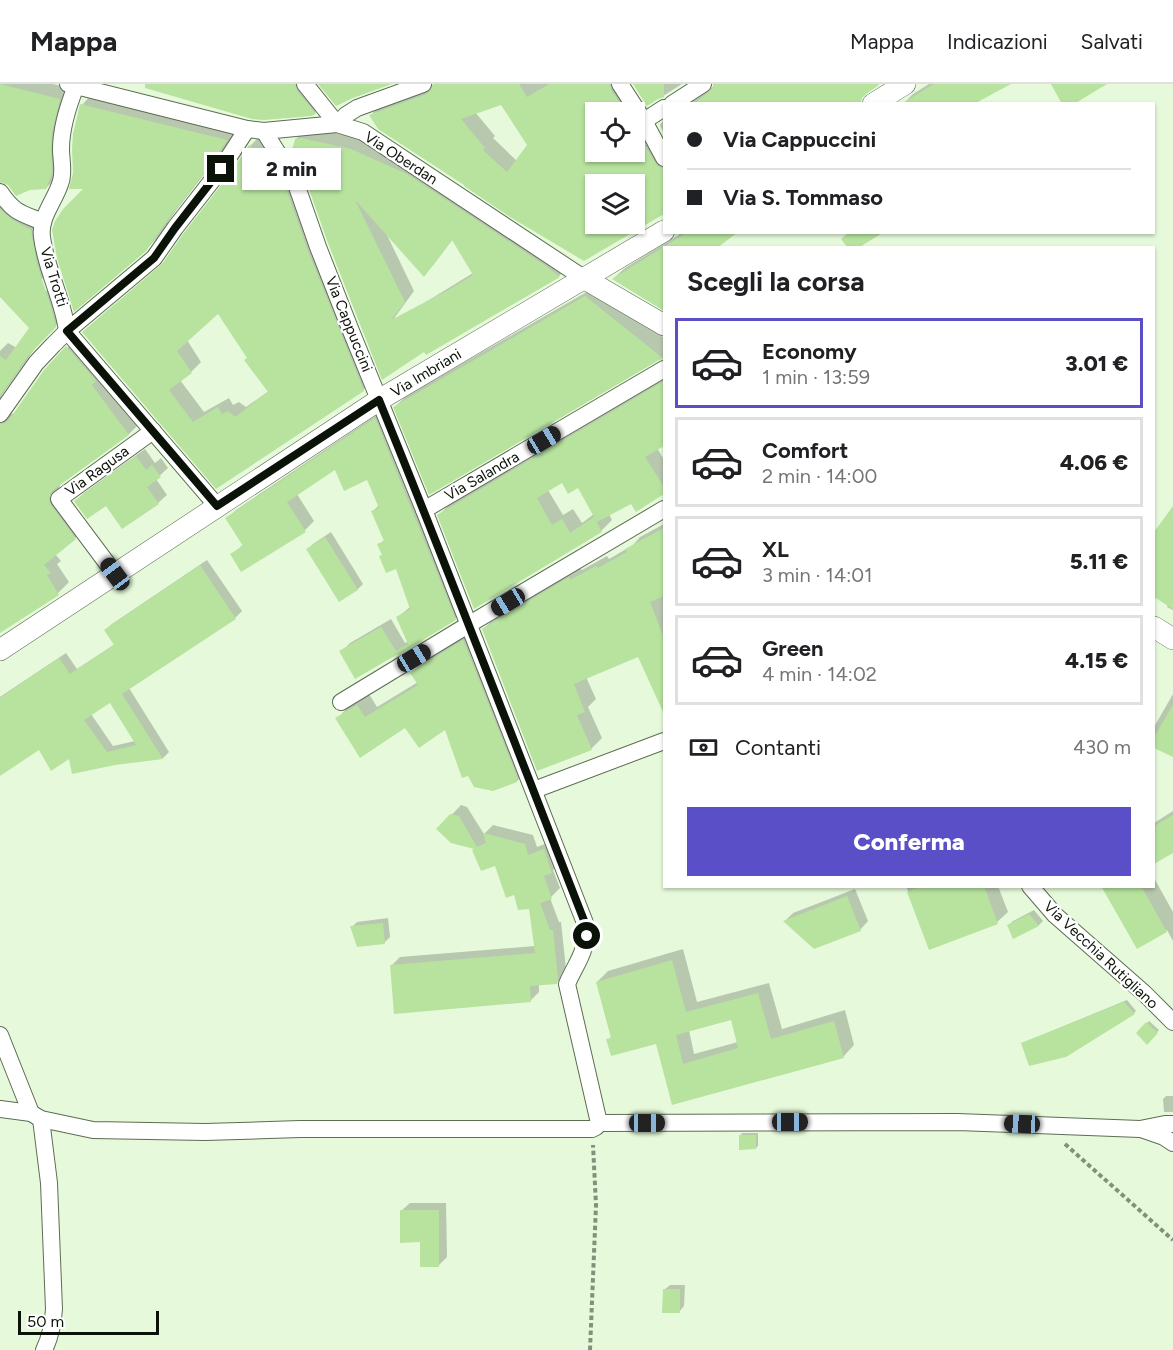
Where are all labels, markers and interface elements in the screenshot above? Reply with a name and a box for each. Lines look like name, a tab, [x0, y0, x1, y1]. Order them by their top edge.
text: Mappa	[30, 24, 118, 58]
text: Mappa	[850, 29, 914, 54]
text: Indicazioni	[947, 29, 1048, 54]
text: Salvati	[1081, 29, 1143, 54]
map controls	[585, 102, 645, 234]
button: locate	[585, 102, 645, 162]
text: Via Cappuccini	[723, 126, 876, 153]
street label: Via Oberdan	[361, 128, 441, 188]
callout: 2 min	[242, 148, 341, 190]
route end	[207, 155, 234, 182]
text: 2 min	[266, 157, 317, 181]
button: layers	[585, 174, 645, 234]
text: Via S. Tommaso	[723, 184, 883, 211]
street label: Via Trotti	[36, 245, 72, 309]
text: Scegli la corsa	[687, 265, 865, 298]
street label: Via Cappuccini	[322, 274, 376, 374]
icon: car	[690, 336, 744, 390]
text: Economy	[762, 338, 857, 365]
street label: Via Imbriani	[388, 345, 464, 401]
text: 3.01 €	[1065, 350, 1128, 377]
text: 1 min · 13:59	[762, 365, 870, 389]
car	[524, 423, 564, 457]
icon: car	[690, 435, 744, 489]
text: Comfort	[762, 437, 848, 464]
street label: Via Ragusa	[62, 442, 132, 500]
street label: Via Salandra	[442, 447, 522, 505]
text: 4.06 €	[1060, 449, 1128, 476]
text: 2 min · 14:00	[762, 464, 877, 488]
icon: car	[690, 534, 744, 588]
text: XL	[762, 536, 789, 563]
text: 5.11 €	[1070, 548, 1128, 575]
car	[97, 554, 133, 594]
text: 3 min · 14:01	[762, 563, 872, 587]
car	[488, 585, 528, 619]
icon: car	[690, 633, 744, 687]
text: Green	[762, 635, 824, 662]
car	[394, 641, 434, 675]
text: 4.15 €	[1065, 647, 1128, 674]
text: 4 min · 14:02	[762, 662, 877, 686]
icon: cash	[687, 731, 720, 764]
text: Contanti	[735, 734, 821, 761]
text: 430 m	[1073, 735, 1131, 759]
button: Conferma	[687, 807, 1131, 876]
street label: Via Vecchia Rutigliano	[1040, 897, 1162, 1013]
route start	[573, 922, 600, 949]
car	[772, 1113, 808, 1131]
car	[629, 1114, 665, 1132]
car	[1004, 1114, 1040, 1134]
scale bar	[18, 1308, 159, 1336]
text: 50 m	[27, 1312, 64, 1331]

